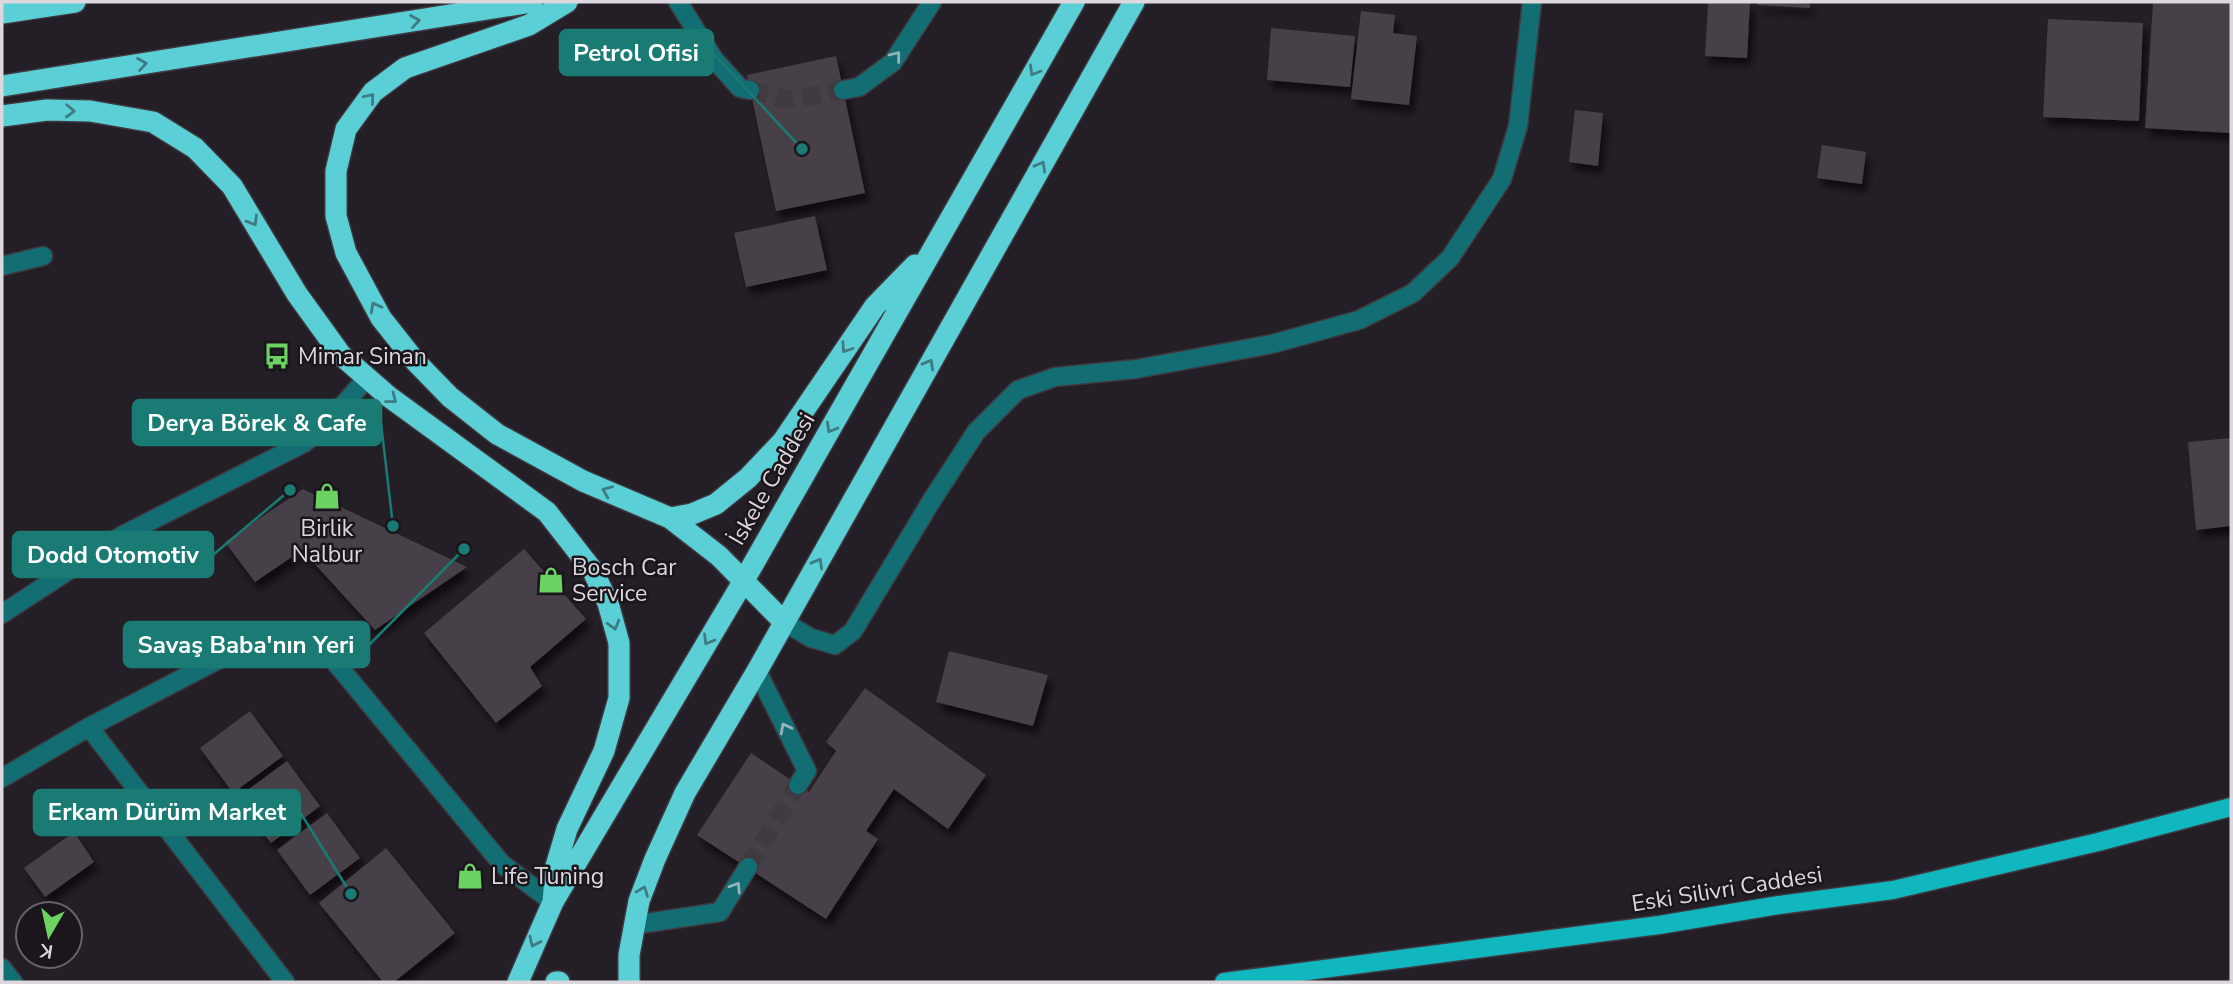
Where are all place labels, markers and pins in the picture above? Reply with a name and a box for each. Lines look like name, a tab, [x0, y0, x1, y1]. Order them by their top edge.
callout: Petrol Ofisi	[560, 30, 713, 75]
bus stop icon: Mimar Sinan	[262, 341, 292, 371]
place label: Mimar Sinan	[298, 341, 427, 372]
callout: Derya Börek & Cafe	[133, 400, 381, 445]
shop icon: Birlik Nalbur	[312, 481, 342, 511]
place label: Birlik Nalbur	[292, 513, 363, 570]
callout: Dodd Otomotiv	[13, 532, 213, 577]
place label: Bosch Car Service	[572, 552, 677, 609]
shop icon: Bosch Car Service	[536, 565, 566, 595]
callout: Savaş Baba'nın Yeri	[124, 622, 369, 667]
callout: Erkam Dürüm Market	[34, 790, 300, 835]
shop icon: Life Tuning	[455, 861, 485, 891]
place label: Life Tuning	[491, 861, 604, 892]

